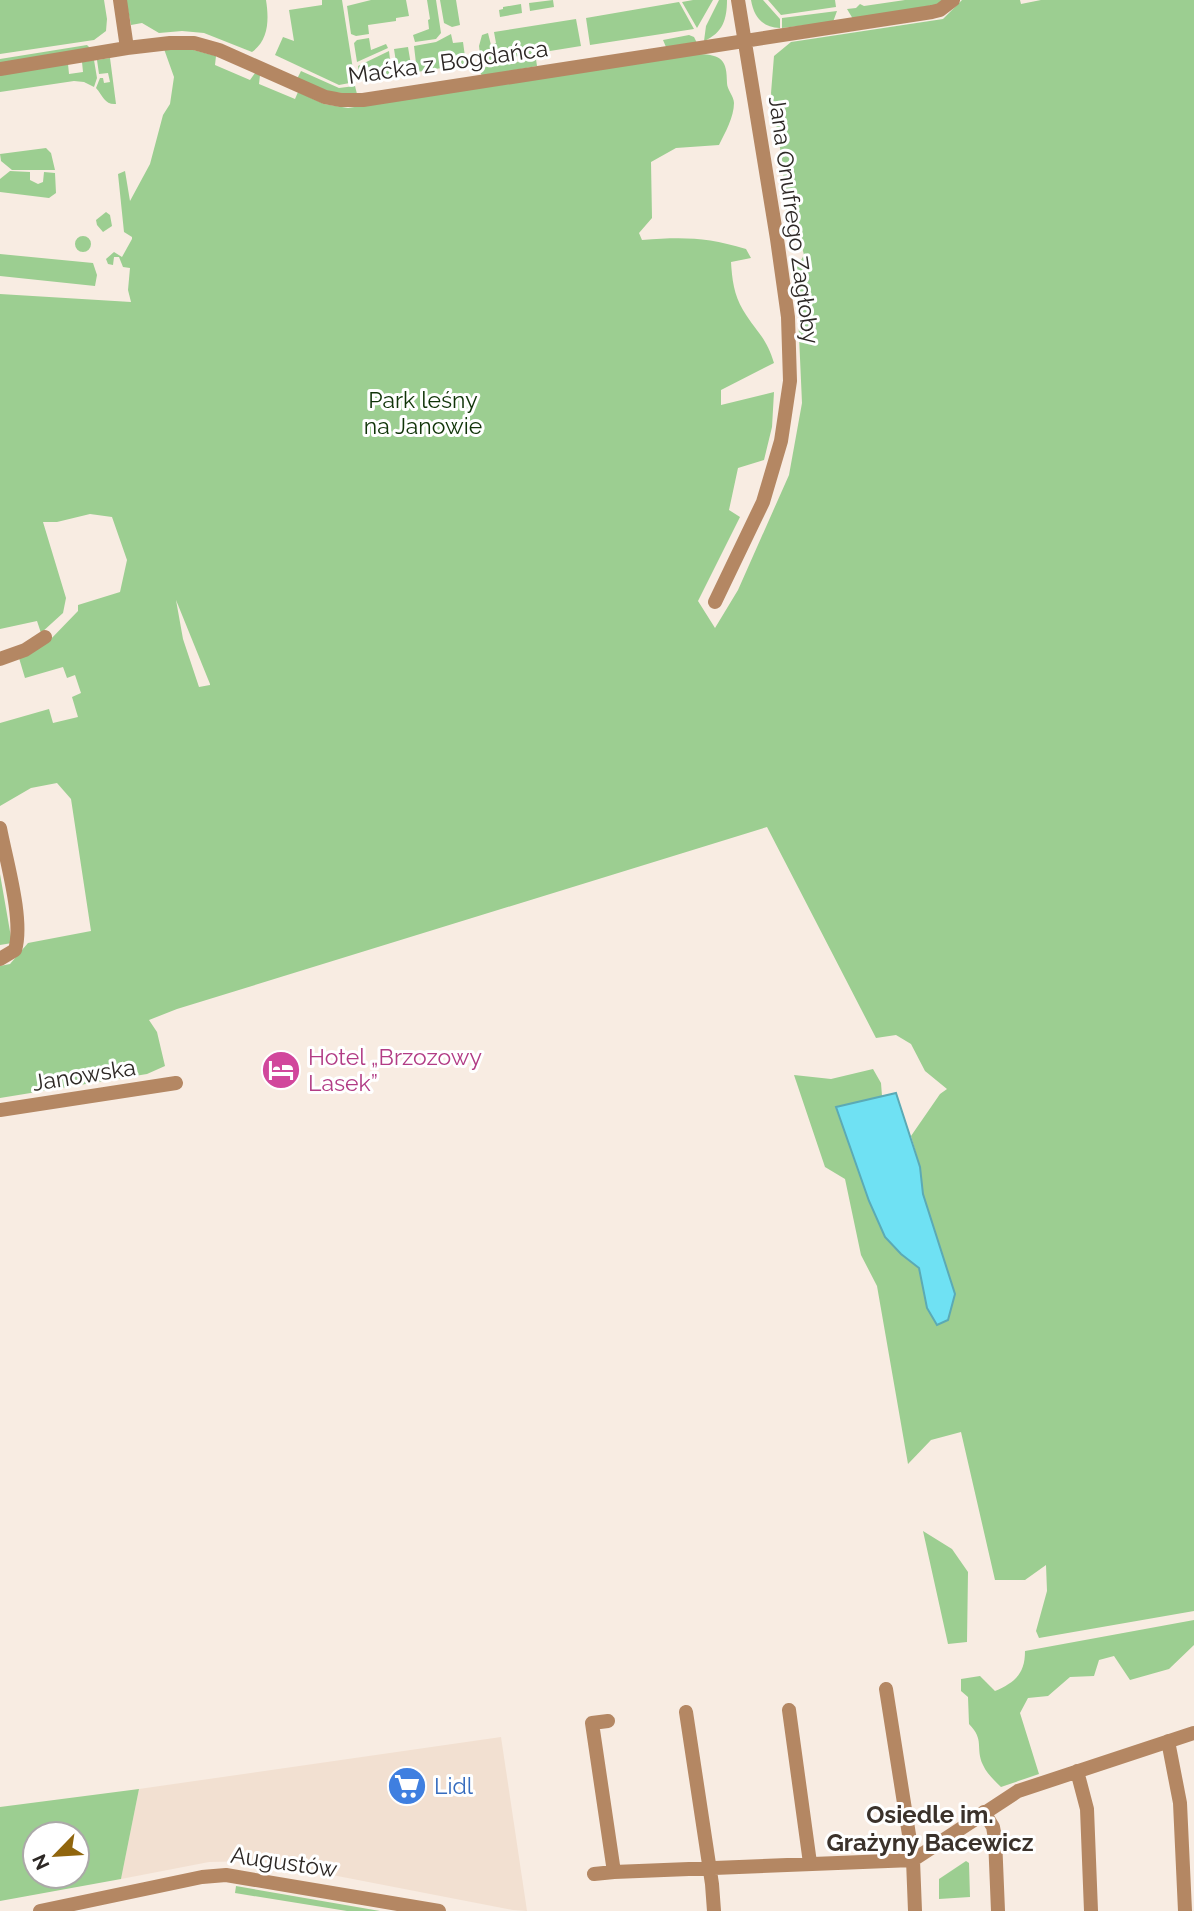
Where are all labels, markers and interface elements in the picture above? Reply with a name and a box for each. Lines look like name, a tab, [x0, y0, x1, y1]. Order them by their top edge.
street label: Maćka z Bogdańca	[346, 34, 550, 89]
street label: Jana Onufrego Zagłoby	[764, 94, 825, 346]
park label: Park leśny na Janowie	[364, 386, 482, 439]
place label: Hotel „Brzozowy Lasek”	[308, 1043, 482, 1096]
hotel icon: Hotel „Brzozowy Lasek”	[260, 1049, 302, 1091]
street label: Janowska	[30, 1053, 138, 1096]
supermarket icon: Lidl	[386, 1765, 428, 1807]
place label: Lidl	[434, 1772, 474, 1799]
district label: Osiedle im. Grażyny Bacewicz	[826, 1800, 1034, 1857]
north arrow	[21, 1820, 91, 1890]
street label: Augustów	[229, 1841, 339, 1882]
text: N	[28, 1851, 54, 1873]

